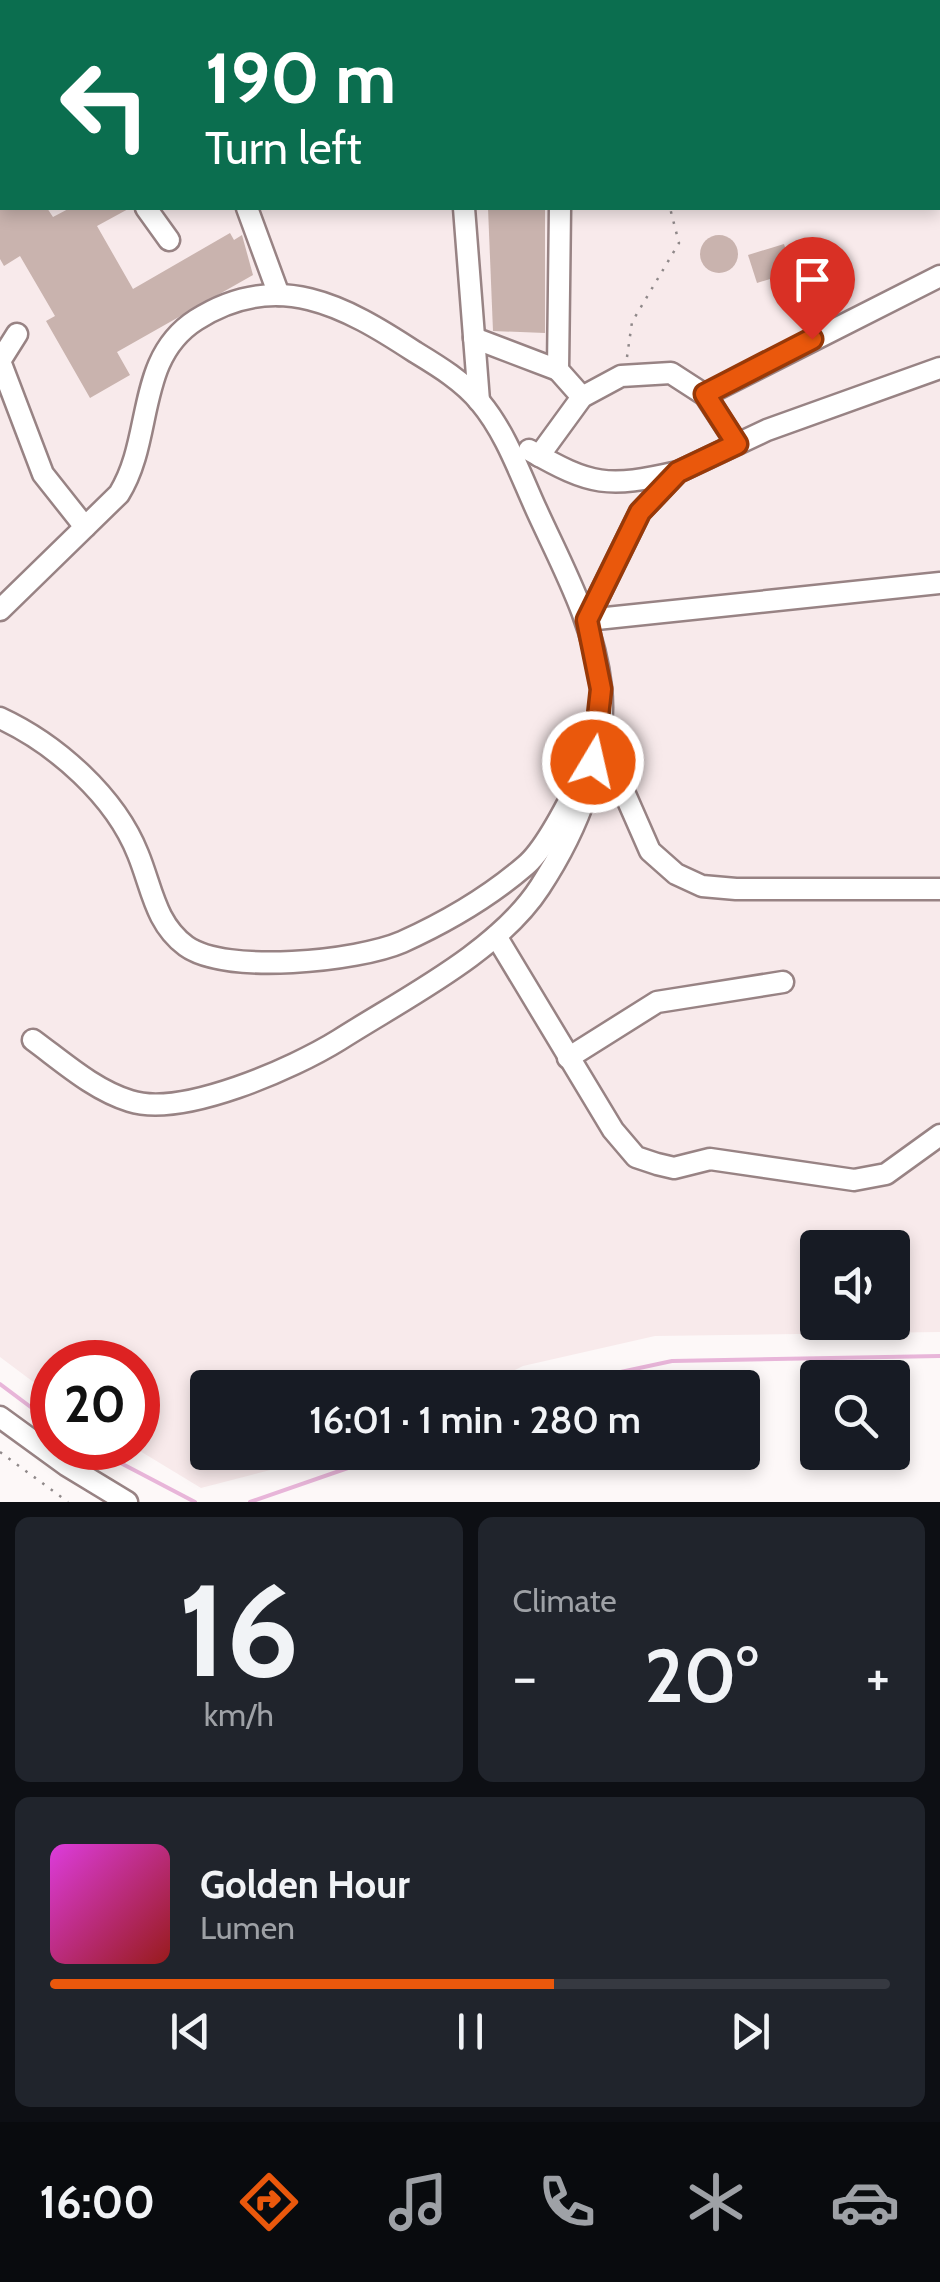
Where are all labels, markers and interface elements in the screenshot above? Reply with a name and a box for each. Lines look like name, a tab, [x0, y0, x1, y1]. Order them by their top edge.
text: 190 m	[205, 35, 396, 121]
icon: left	[40, 40, 170, 170]
text: Turn left	[205, 121, 362, 175]
pin	[770, 237, 855, 340]
icon: arrive	[785, 252, 840, 307]
position arrow	[541, 710, 645, 814]
map controls	[800, 1230, 910, 1470]
button: sound	[800, 1230, 910, 1340]
speed limit sign: 20	[30, 1340, 160, 1470]
button: search	[800, 1360, 910, 1470]
text: 16:01 · 1 min · 280 m	[309, 1396, 641, 1443]
text: 16	[178, 1551, 299, 1709]
text: Climate	[513, 1581, 617, 1620]
text: 20°	[644, 1630, 758, 1721]
text: −	[513, 1643, 537, 1710]
text: +	[866, 1643, 890, 1710]
text: km/h	[204, 1695, 274, 1734]
text: Golden Hour	[200, 1861, 410, 1908]
text: Lumen	[200, 1908, 295, 1947]
icon: previous	[163, 2004, 218, 2059]
icon: pause	[443, 2004, 498, 2059]
icon: next	[723, 2004, 778, 2059]
icon: directions	[234, 2167, 304, 2237]
icon: music	[383, 2167, 453, 2237]
icon: phone	[532, 2167, 602, 2237]
icon: climate	[681, 2167, 751, 2237]
icon: car	[830, 2167, 900, 2237]
text: 16:00	[40, 2175, 155, 2229]

